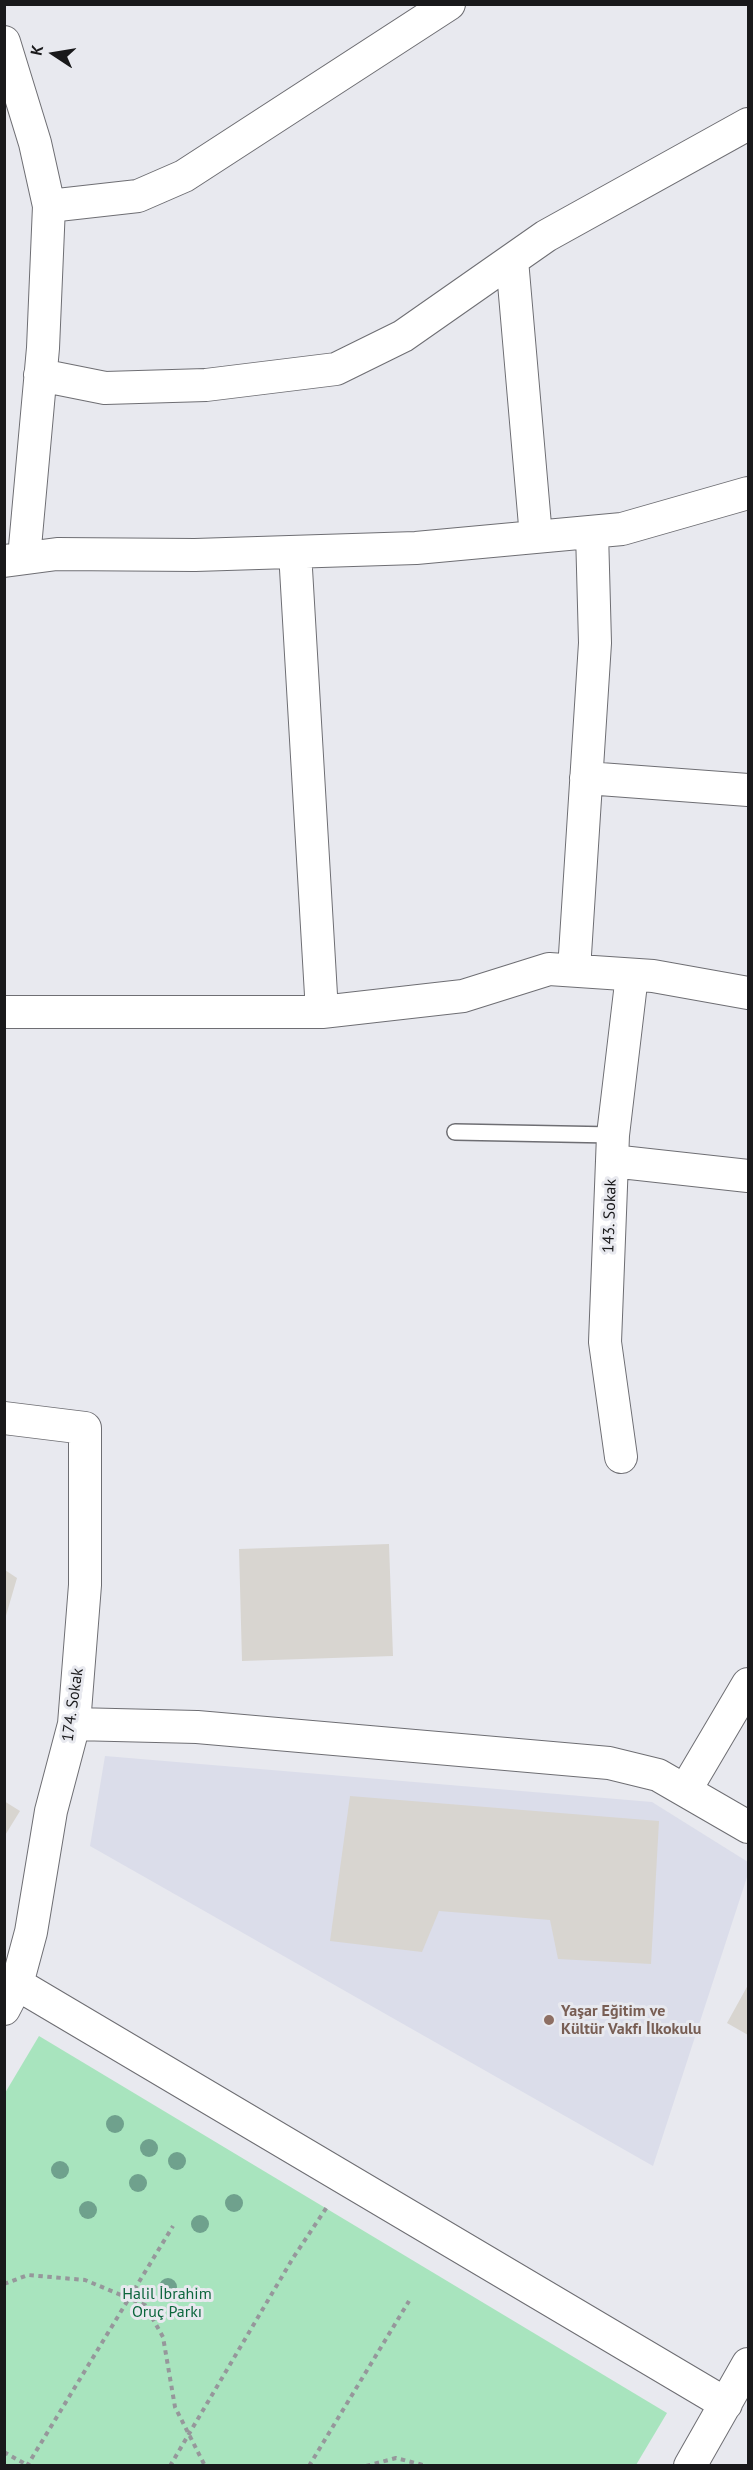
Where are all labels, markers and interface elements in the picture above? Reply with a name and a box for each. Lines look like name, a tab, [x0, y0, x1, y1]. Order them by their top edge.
north arrow	[24, 24, 84, 84]
text: K	[26, 43, 47, 57]
street label: 143. Sokak	[599, 1179, 621, 1253]
street label: 174. Sokak	[58, 1667, 88, 1743]
place label: Yaşar Eğitim ve Kültür Vakfı İlkokulu	[561, 2001, 701, 2039]
marker: Yaşar Eğitim ve Kültür Vakfı İlkokulu	[542, 2013, 556, 2027]
park label: Halil İbrahim Oruç Parkı	[122, 2284, 212, 2322]

